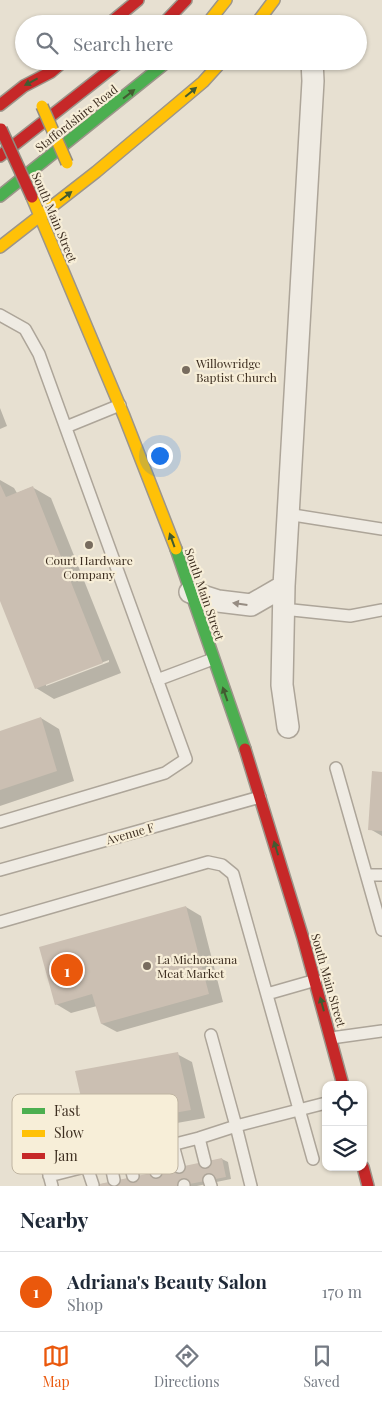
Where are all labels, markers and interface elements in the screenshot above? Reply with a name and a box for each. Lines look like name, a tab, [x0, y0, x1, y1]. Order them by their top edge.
search box	[15, 15, 367, 70]
icon: search	[33, 29, 61, 57]
text: Search here	[73, 30, 173, 56]
one-way arrow	[24, 78, 39, 86]
street label: Staffordshire Road	[32, 81, 120, 155]
one-way arrow	[185, 87, 198, 98]
one-way arrow	[122, 89, 136, 99]
street label: South Main Street	[29, 169, 82, 265]
one-way arrow	[59, 190, 72, 201]
place label: Willowridge Baptist Church	[195, 355, 277, 385]
marker: Willowridge Baptist Church	[180, 364, 192, 376]
your location	[147, 443, 173, 469]
one-way arrow	[168, 532, 176, 547]
marker: Court Hardware Company	[83, 539, 95, 551]
street label: South Main Street	[182, 546, 229, 643]
place label: Court Hardware Company	[45, 552, 133, 582]
one-way arrow	[232, 600, 248, 608]
one-way arrow	[221, 686, 228, 701]
street label: Avenue F	[103, 818, 156, 848]
one-way arrow	[271, 840, 279, 855]
street label: South Main Street	[308, 931, 350, 1029]
pin: 1	[51, 951, 83, 989]
place label: La Michoacana Meat Market	[157, 951, 237, 981]
marker: La Michoacana Meat Market	[141, 960, 153, 972]
one-way arrow	[318, 996, 326, 1011]
map controls	[322, 1081, 367, 1171]
button: locate	[322, 1081, 367, 1126]
legend	[12, 1094, 178, 1174]
text: Fast	[54, 1101, 81, 1120]
text: Slow	[54, 1123, 84, 1142]
button: layers	[322, 1126, 367, 1171]
text: Jam	[53, 1146, 78, 1165]
text: Nearby	[20, 1205, 89, 1233]
text: Adriana's Beauty Salon	[67, 1268, 267, 1294]
text: 1	[33, 1281, 39, 1302]
text: 170 m	[322, 1281, 362, 1302]
text: Shop	[67, 1294, 103, 1315]
tab: Map	[42, 1342, 70, 1391]
tab: Directions	[154, 1342, 219, 1391]
tab: Saved	[304, 1342, 340, 1391]

